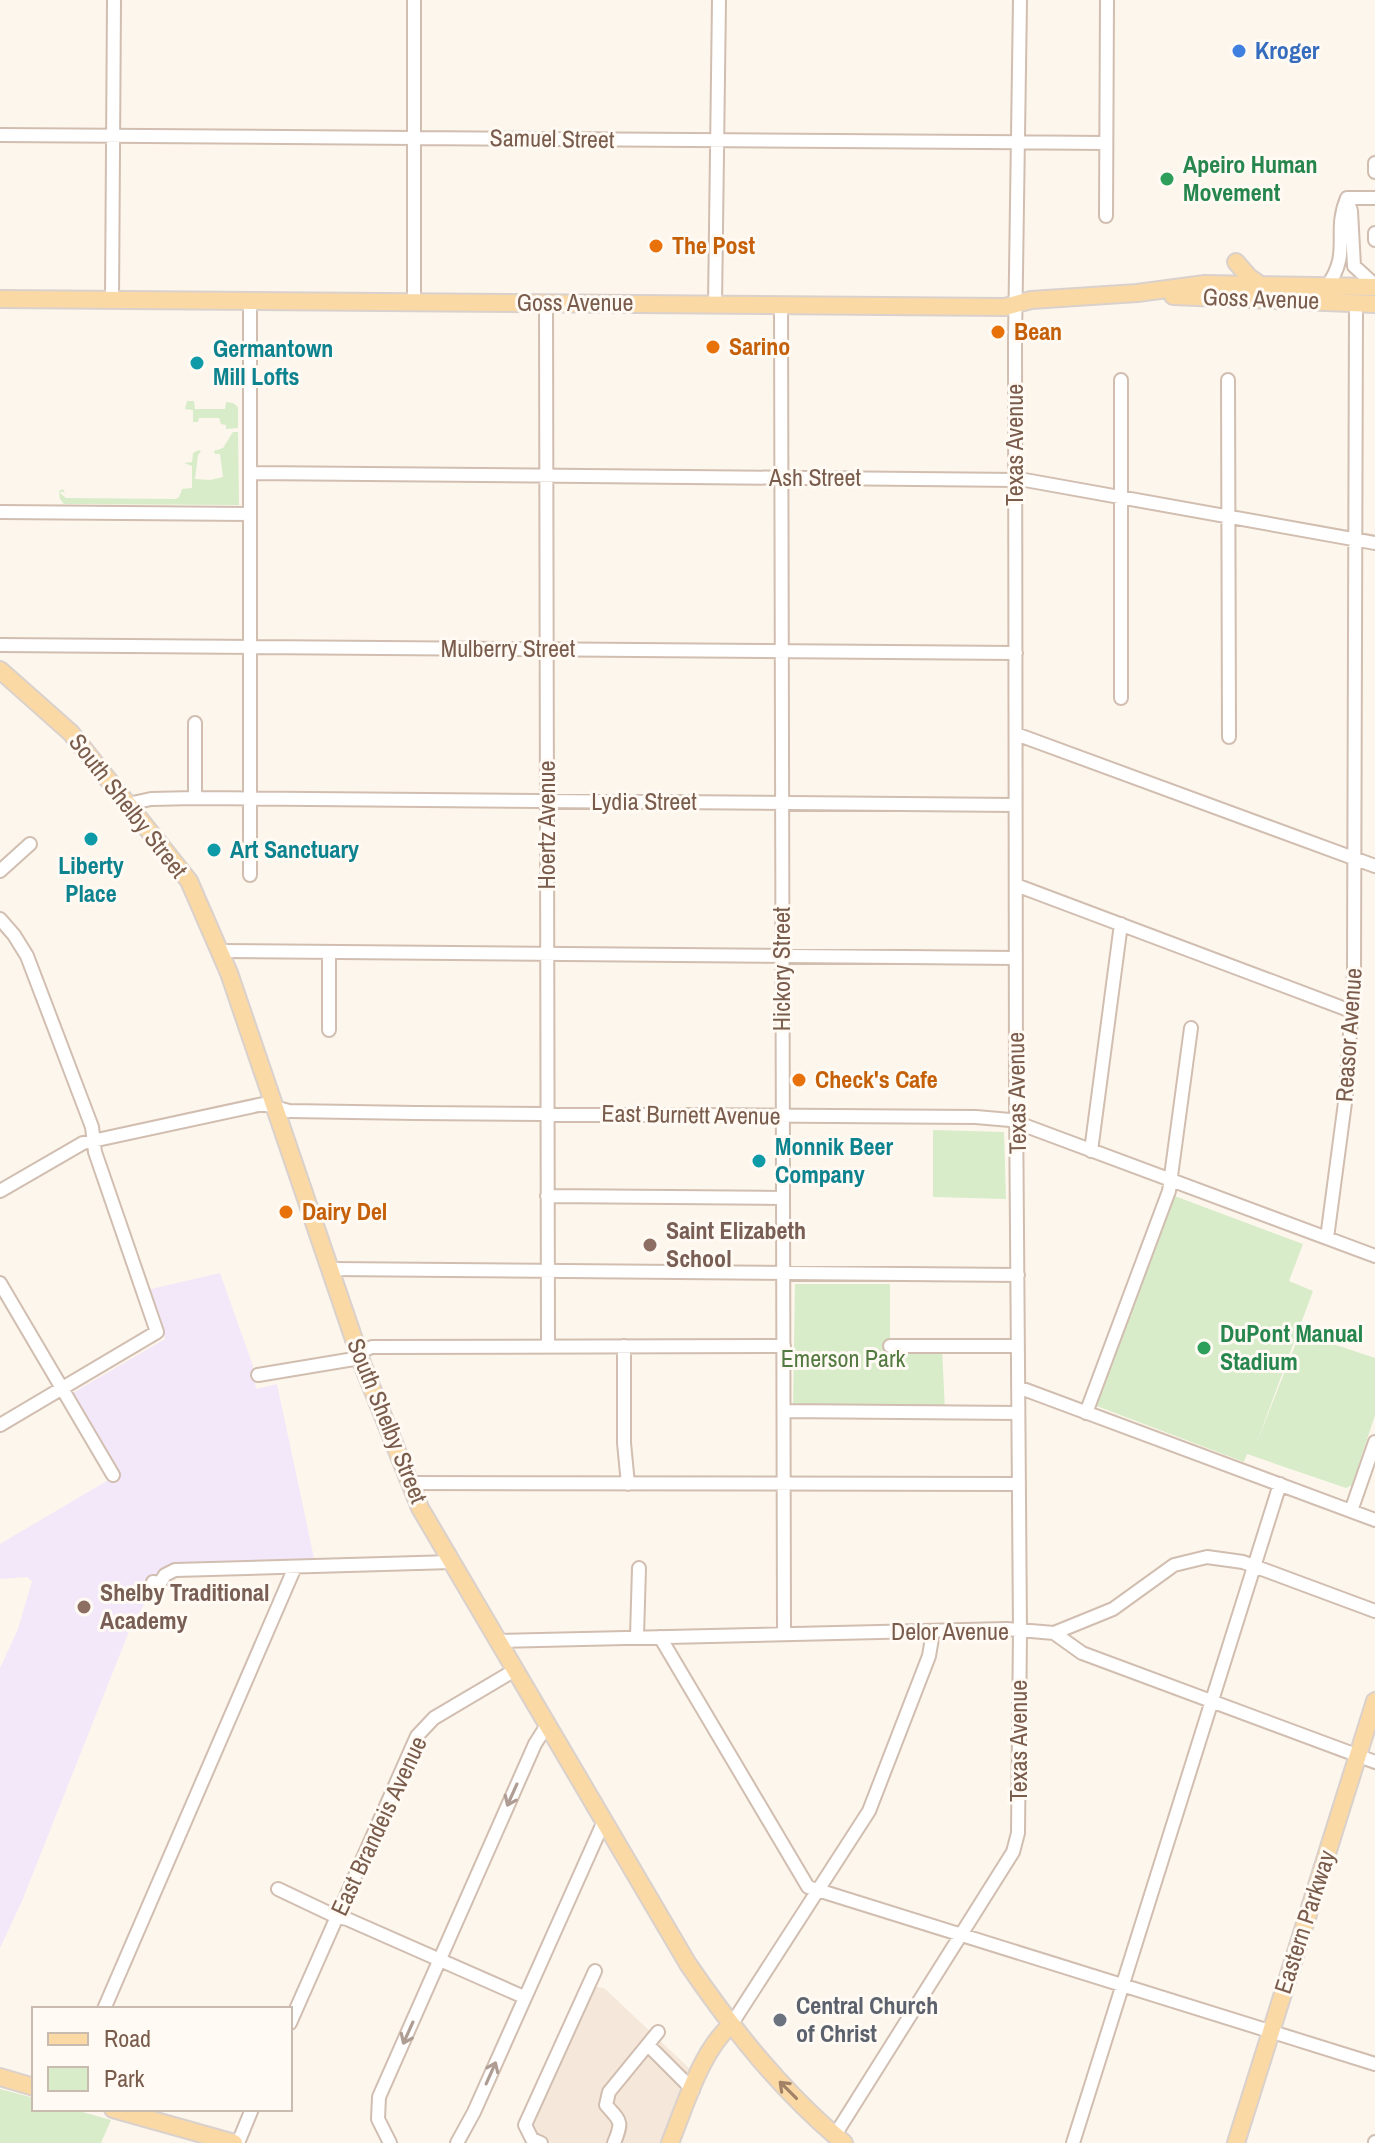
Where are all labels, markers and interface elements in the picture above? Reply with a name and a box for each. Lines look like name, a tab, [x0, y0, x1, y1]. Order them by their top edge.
place label: Kroger	[1255, 34, 1320, 66]
marker: Kroger	[1230, 42, 1248, 60]
street label: Samuel Street	[489, 121, 615, 155]
place label: Apeiro Human Movement	[1183, 148, 1318, 208]
marker: Apeiro Human Movement	[1158, 170, 1176, 188]
place label: The Post	[672, 229, 756, 261]
marker: The Post	[647, 237, 665, 255]
street label: Goss Avenue	[1202, 280, 1320, 316]
street label: Goss Avenue	[517, 286, 633, 318]
place label: Bean	[1014, 315, 1062, 347]
marker: Bean	[989, 323, 1007, 341]
place label: Sarino	[729, 330, 790, 362]
place label: Germantown Mill Lofts	[213, 332, 333, 392]
marker: Sarino	[704, 338, 722, 356]
marker: Germantown Mill Lofts	[188, 354, 206, 372]
street label: Texas Avenue	[998, 384, 1030, 506]
street label: Ash Street	[768, 461, 861, 493]
street label: Mulberry Street	[441, 632, 576, 664]
street label: South Shelby Street	[62, 727, 196, 885]
street label: Hoertz Avenue	[530, 761, 562, 889]
street label: Lydia Street	[591, 785, 697, 817]
marker: Liberty Place	[82, 830, 100, 848]
place label: Art Sanctuary	[230, 833, 359, 865]
marker: Art Sanctuary	[205, 841, 223, 859]
place label: Liberty Place	[58, 849, 124, 909]
street label: Hickory Street	[765, 906, 797, 1031]
street label: Reasor Avenue	[1327, 967, 1369, 1103]
street label: Texas Avenue	[999, 1032, 1033, 1154]
place label: Check's Cafe	[815, 1063, 938, 1095]
marker: Check's Cafe	[790, 1071, 808, 1089]
street label: East Burnett Avenue	[601, 1096, 781, 1132]
place label: Monnik Beer Company	[775, 1130, 893, 1190]
marker: Monnik Beer Company	[750, 1152, 768, 1170]
place label: Dairy Del	[302, 1195, 387, 1227]
marker: Dairy Del	[277, 1203, 295, 1221]
place label: Saint Elizabeth School	[666, 1214, 806, 1274]
marker: Saint Elizabeth School	[641, 1236, 659, 1254]
place label: DuPont Manual Stadium	[1220, 1317, 1363, 1377]
street label: South Shelby Street	[340, 1333, 436, 1508]
marker: DuPont Manual Stadium	[1195, 1339, 1213, 1357]
park label: Emerson Park	[781, 1342, 905, 1374]
place label: Shelby Traditional Academy	[100, 1576, 270, 1636]
marker: Shelby Traditional Academy	[75, 1598, 93, 1616]
street label: Delor Avenue	[891, 1615, 1009, 1647]
street label: Texas Avenue	[1002, 1680, 1034, 1802]
street label: East Brandeis Avenue	[323, 1731, 434, 1920]
one-way arrow	[504, 1782, 519, 1806]
street label: Eastern Parkway	[1266, 1846, 1342, 1997]
place label: Central Church of Christ	[796, 1989, 938, 2049]
legend	[32, 2007, 292, 2111]
marker: Central Church of Christ	[771, 2011, 789, 2029]
one-way arrow	[399, 2020, 414, 2044]
text: Road	[104, 2022, 151, 2054]
one-way arrow	[485, 2061, 500, 2086]
text: Park	[104, 2062, 145, 2094]
one-way arrow	[778, 2080, 798, 2099]

